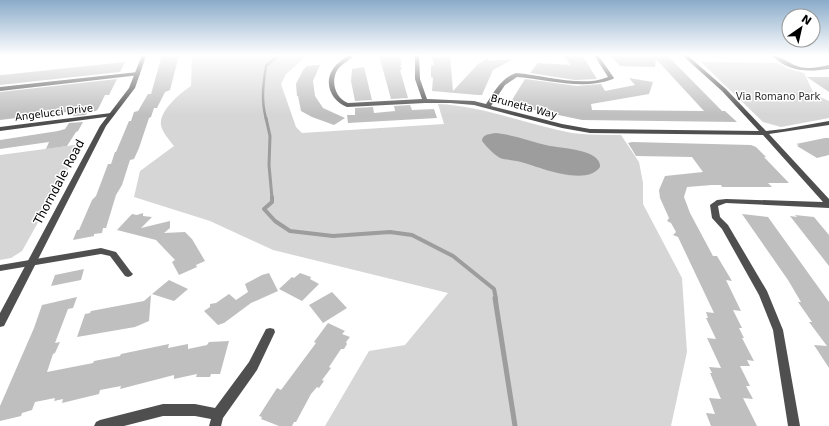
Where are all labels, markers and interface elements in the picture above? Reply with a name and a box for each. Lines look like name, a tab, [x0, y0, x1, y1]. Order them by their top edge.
north arrow	[781, 8, 821, 48]
text: N	[799, 12, 814, 28]
park label: Via Romano Park	[736, 91, 820, 102]
street label: Brunetta Way	[489, 92, 558, 121]
street label: Angelucci Drive	[14, 102, 94, 123]
street label: Thorndale Road	[30, 137, 87, 228]

